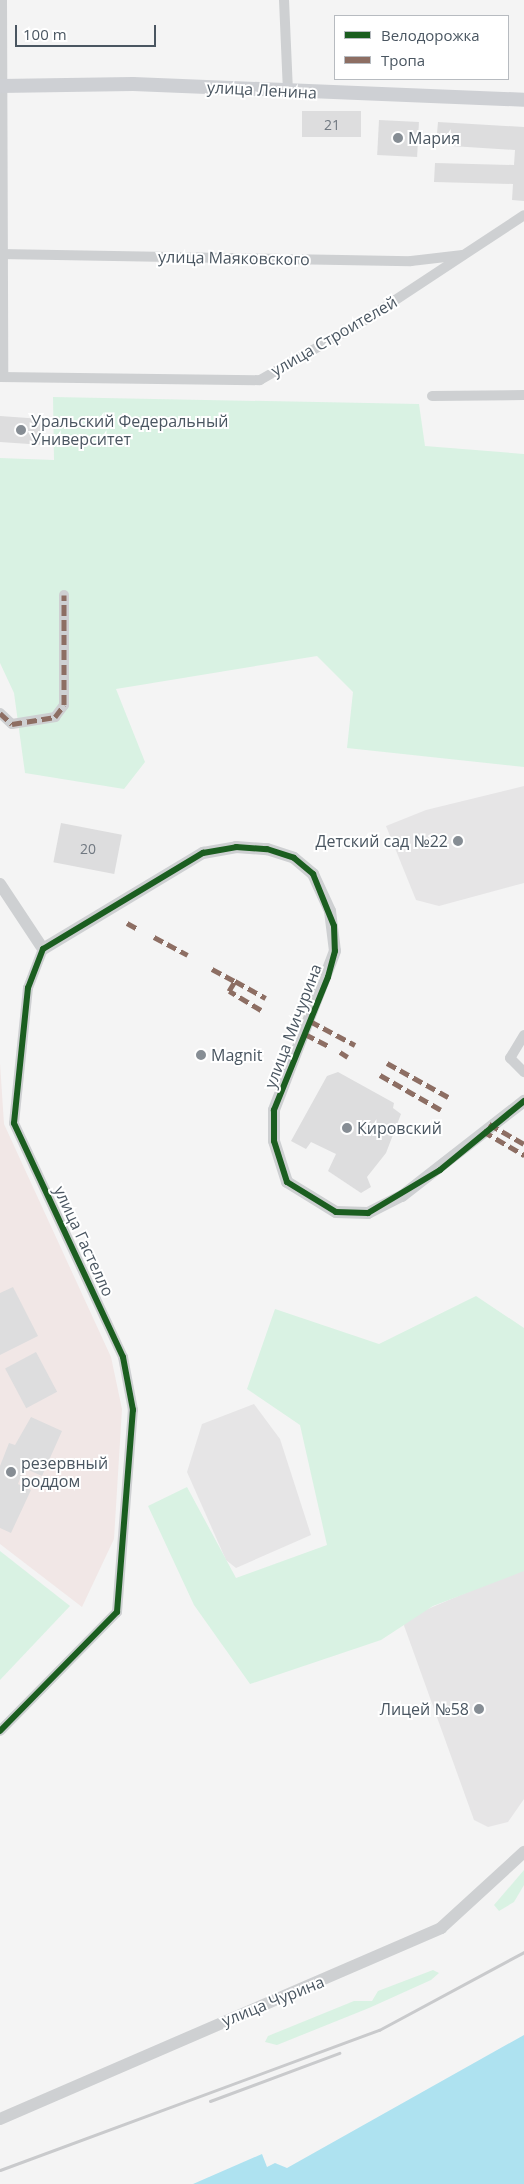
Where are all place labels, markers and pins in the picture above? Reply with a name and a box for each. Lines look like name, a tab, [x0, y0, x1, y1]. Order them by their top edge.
place label: Мария	[408, 128, 460, 148]
marker: Мария	[392, 132, 404, 144]
place label: Уральский Федеральный Университет	[31, 411, 228, 449]
marker: Уральский Федеральный Университет	[15, 424, 27, 436]
place label: Детский сад №22	[316, 831, 448, 851]
marker: Детский сад №22	[452, 835, 464, 847]
place label: Magnit	[211, 1045, 263, 1065]
marker: Magnit	[195, 1049, 207, 1061]
place label: Кировский	[357, 1118, 442, 1138]
marker: Кировский	[341, 1122, 353, 1134]
place label: резервный роддом	[21, 1453, 108, 1491]
marker: резервный роддом	[5, 1466, 17, 1478]
place label: Лицей №58	[380, 1699, 469, 1719]
marker: Лицей №58	[473, 1703, 485, 1715]

